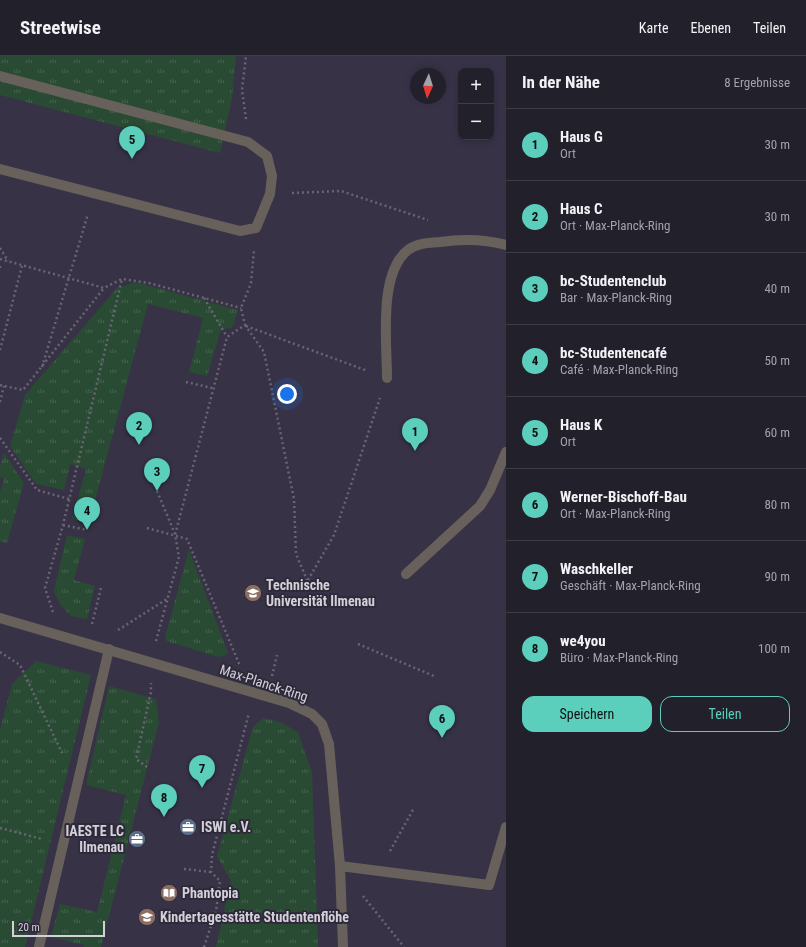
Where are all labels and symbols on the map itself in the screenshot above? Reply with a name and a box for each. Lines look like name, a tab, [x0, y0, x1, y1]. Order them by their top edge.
north arrow	[410, 68, 446, 104]
pin: 5	[119, 126, 145, 159]
your location	[277, 384, 297, 404]
pin: 2	[126, 412, 152, 445]
pin: 1	[402, 418, 428, 451]
pin: 3	[144, 458, 170, 491]
pin: 4	[74, 497, 100, 530]
place label: Technische Universität Ilmenau	[266, 577, 375, 609]
school or university icon: Technische Universität Ilmenau	[243, 583, 263, 603]
street label: Max-Planck-Ring	[218, 661, 310, 705]
pin: 6	[429, 705, 455, 738]
pin: 7	[189, 755, 215, 788]
pin: 8	[151, 784, 177, 817]
office icon: ISWI e.V.	[178, 817, 198, 837]
place label: ISWI e.V.	[201, 819, 251, 835]
place label: IAESTE LC Ilmenau	[65, 823, 124, 855]
office icon: IAESTE LC Ilmenau	[127, 829, 147, 849]
library icon: Phantopia	[159, 883, 179, 903]
place label: Phantopia	[182, 885, 239, 901]
school or university icon: Kindertagesstätte Studentenflöhe	[137, 907, 157, 927]
place label: Kindertagesstätte Studentenflöhe	[160, 909, 349, 925]
scale bar	[12, 919, 105, 938]

